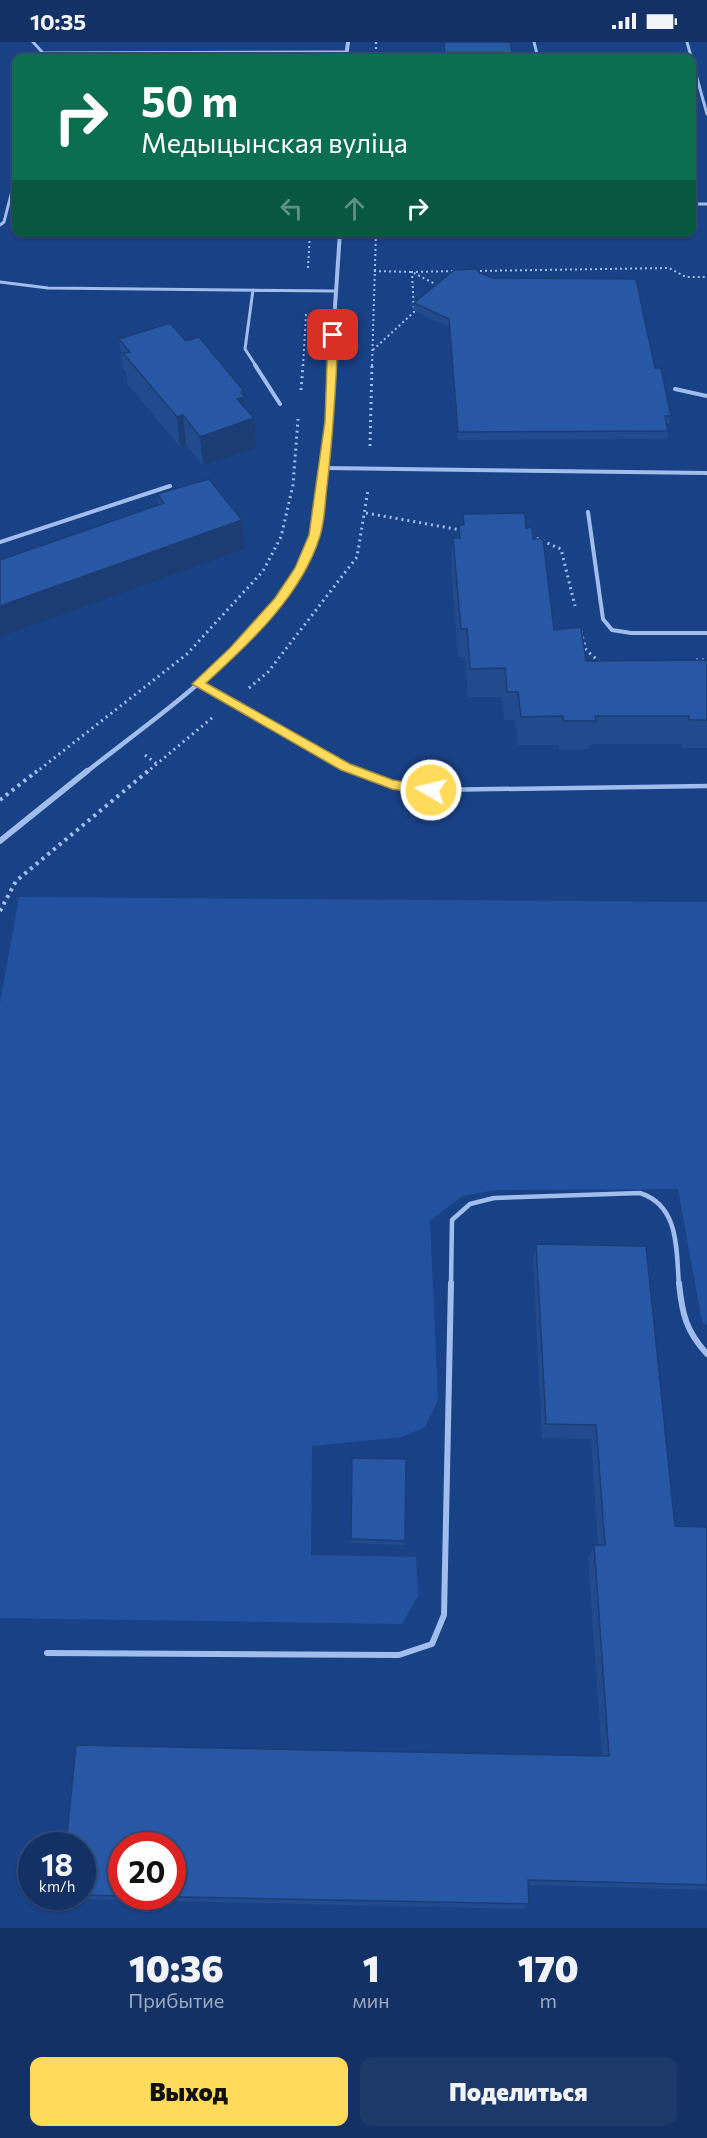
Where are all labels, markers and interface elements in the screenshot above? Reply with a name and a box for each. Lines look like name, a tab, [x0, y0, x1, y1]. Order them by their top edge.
text: 10:35	[30, 8, 86, 35]
text: 50 m	[141, 74, 238, 126]
icon: right	[42, 78, 120, 156]
text: Медыцынская вуліца	[141, 126, 408, 159]
icon: left	[275, 192, 308, 225]
icon: ahead	[338, 192, 371, 225]
icon: right	[401, 192, 434, 225]
pin	[307, 309, 358, 360]
icon: arrive	[316, 318, 349, 351]
position arrow	[399, 758, 463, 822]
speed limit sign: 20	[108, 1832, 186, 1910]
text: 18	[41, 1845, 73, 1882]
text: km/h	[39, 1877, 75, 1895]
text: 10:36	[129, 1945, 224, 1989]
text: 1	[363, 1945, 380, 1989]
text: 170	[518, 1945, 579, 1989]
text: Прибытие	[128, 1988, 224, 2012]
text: мин	[353, 1988, 390, 2012]
text: m	[540, 1988, 557, 2012]
button: Выход	[30, 2057, 348, 2126]
button: Поделиться	[360, 2057, 677, 2126]

